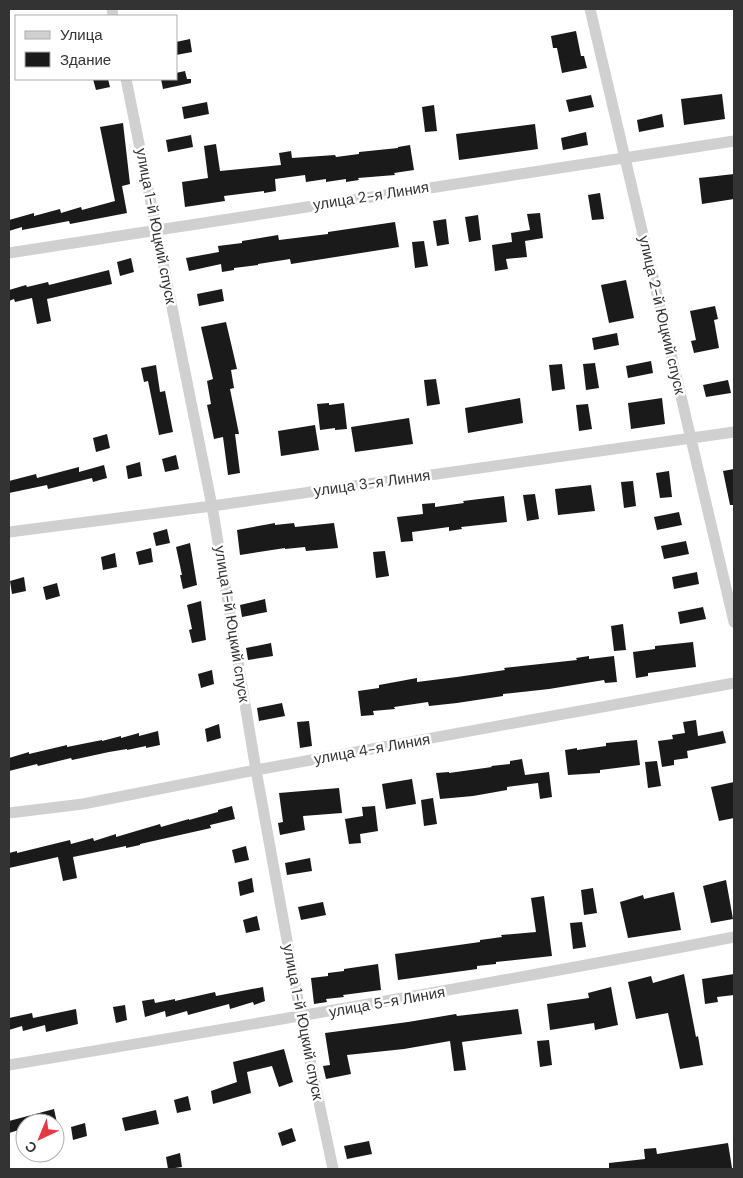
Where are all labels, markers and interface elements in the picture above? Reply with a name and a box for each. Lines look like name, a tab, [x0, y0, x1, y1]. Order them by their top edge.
legend	[15, 15, 178, 80]
text: Улица	[60, 25, 103, 45]
text: Здание	[60, 50, 111, 70]
street label: улица 1-й Юцкий спуск	[131, 146, 181, 306]
street label: улица 2-я Линия	[312, 177, 430, 215]
street label: улица 2-й Юцкий спуск	[634, 234, 690, 397]
street label: улица 3-я Линия	[313, 465, 431, 501]
street label: улица 1-й Юцкий спуск	[210, 544, 254, 704]
street label: улица 4-я Линия	[312, 729, 432, 769]
street label: улица 1-й Юцкий спуск	[278, 942, 328, 1102]
street label: улица 5-я Линия	[327, 982, 447, 1022]
north arrow	[15, 1113, 65, 1163]
text: С	[21, 1137, 41, 1157]

